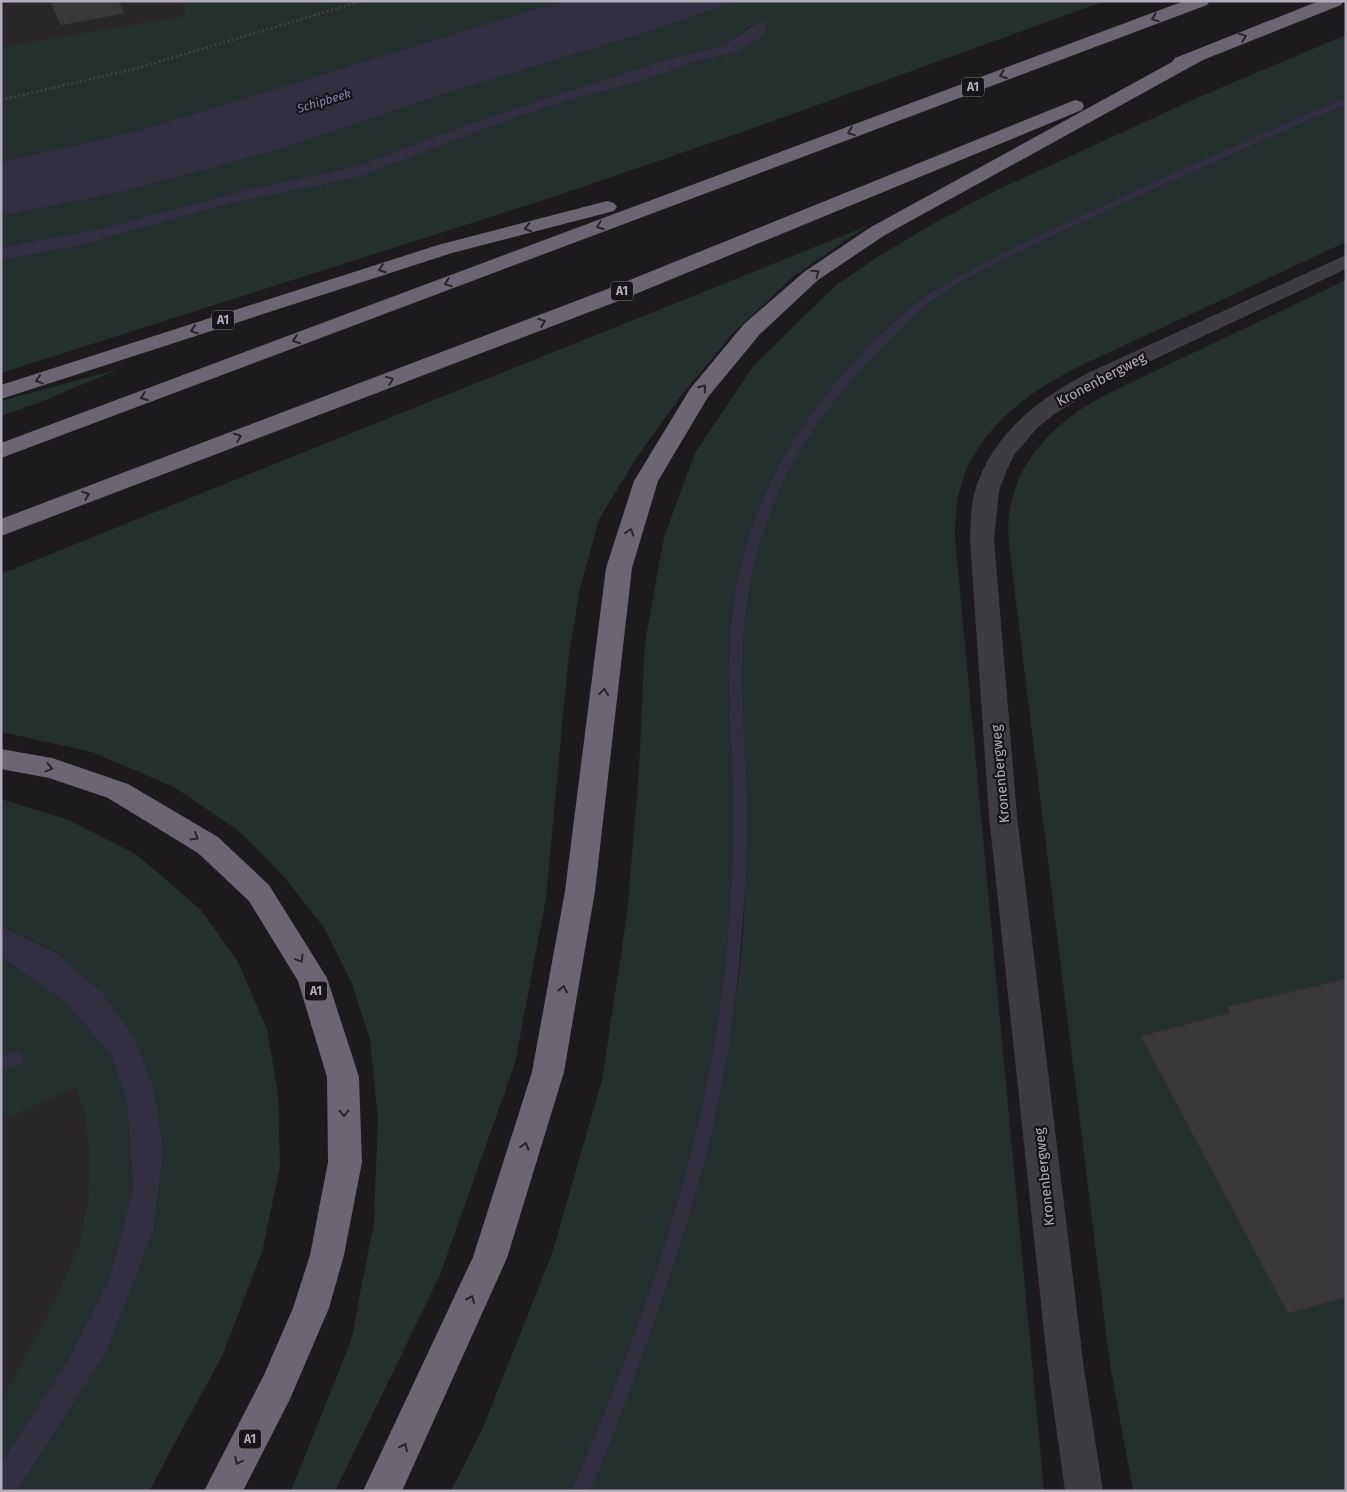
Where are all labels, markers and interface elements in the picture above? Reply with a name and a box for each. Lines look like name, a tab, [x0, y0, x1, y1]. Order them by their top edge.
one-way arrow	[1152, 12, 1160, 22]
one-way arrow	[1238, 33, 1247, 44]
one-way arrow	[999, 69, 1008, 79]
road number: A1	[962, 77, 984, 96]
water label: Schipbeek	[295, 86, 353, 116]
one-way arrow	[847, 126, 856, 136]
one-way arrow	[597, 220, 605, 230]
one-way arrow	[523, 222, 532, 233]
one-way arrow	[378, 264, 387, 274]
one-way arrow	[811, 270, 820, 279]
one-way arrow	[445, 277, 453, 287]
road number: A1	[611, 282, 633, 300]
road number: A1	[212, 310, 234, 330]
one-way arrow	[537, 318, 546, 328]
one-way arrow	[190, 324, 199, 334]
one-way arrow	[292, 334, 301, 344]
street label: Kronenbergweg	[1054, 348, 1149, 410]
one-way arrow	[36, 374, 44, 384]
one-way arrow	[385, 376, 394, 386]
one-way arrow	[697, 385, 705, 394]
one-way arrow	[140, 391, 149, 402]
one-way arrow	[234, 433, 242, 443]
one-way arrow	[82, 491, 90, 501]
one-way arrow	[625, 528, 635, 536]
one-way arrow	[598, 688, 609, 696]
street label: Kronenbergweg	[988, 723, 1013, 824]
one-way arrow	[45, 762, 54, 773]
one-way arrow	[189, 831, 198, 841]
one-way arrow	[294, 953, 303, 962]
road number: A1	[305, 981, 327, 1000]
one-way arrow	[557, 984, 567, 993]
one-way arrow	[339, 1110, 349, 1117]
street label: Kronenbergweg	[1031, 1126, 1058, 1227]
one-way arrow	[519, 1143, 529, 1151]
one-way arrow	[464, 1295, 475, 1304]
road number: A1	[239, 1430, 261, 1448]
one-way arrow	[398, 1444, 408, 1453]
one-way arrow	[234, 1456, 244, 1465]

